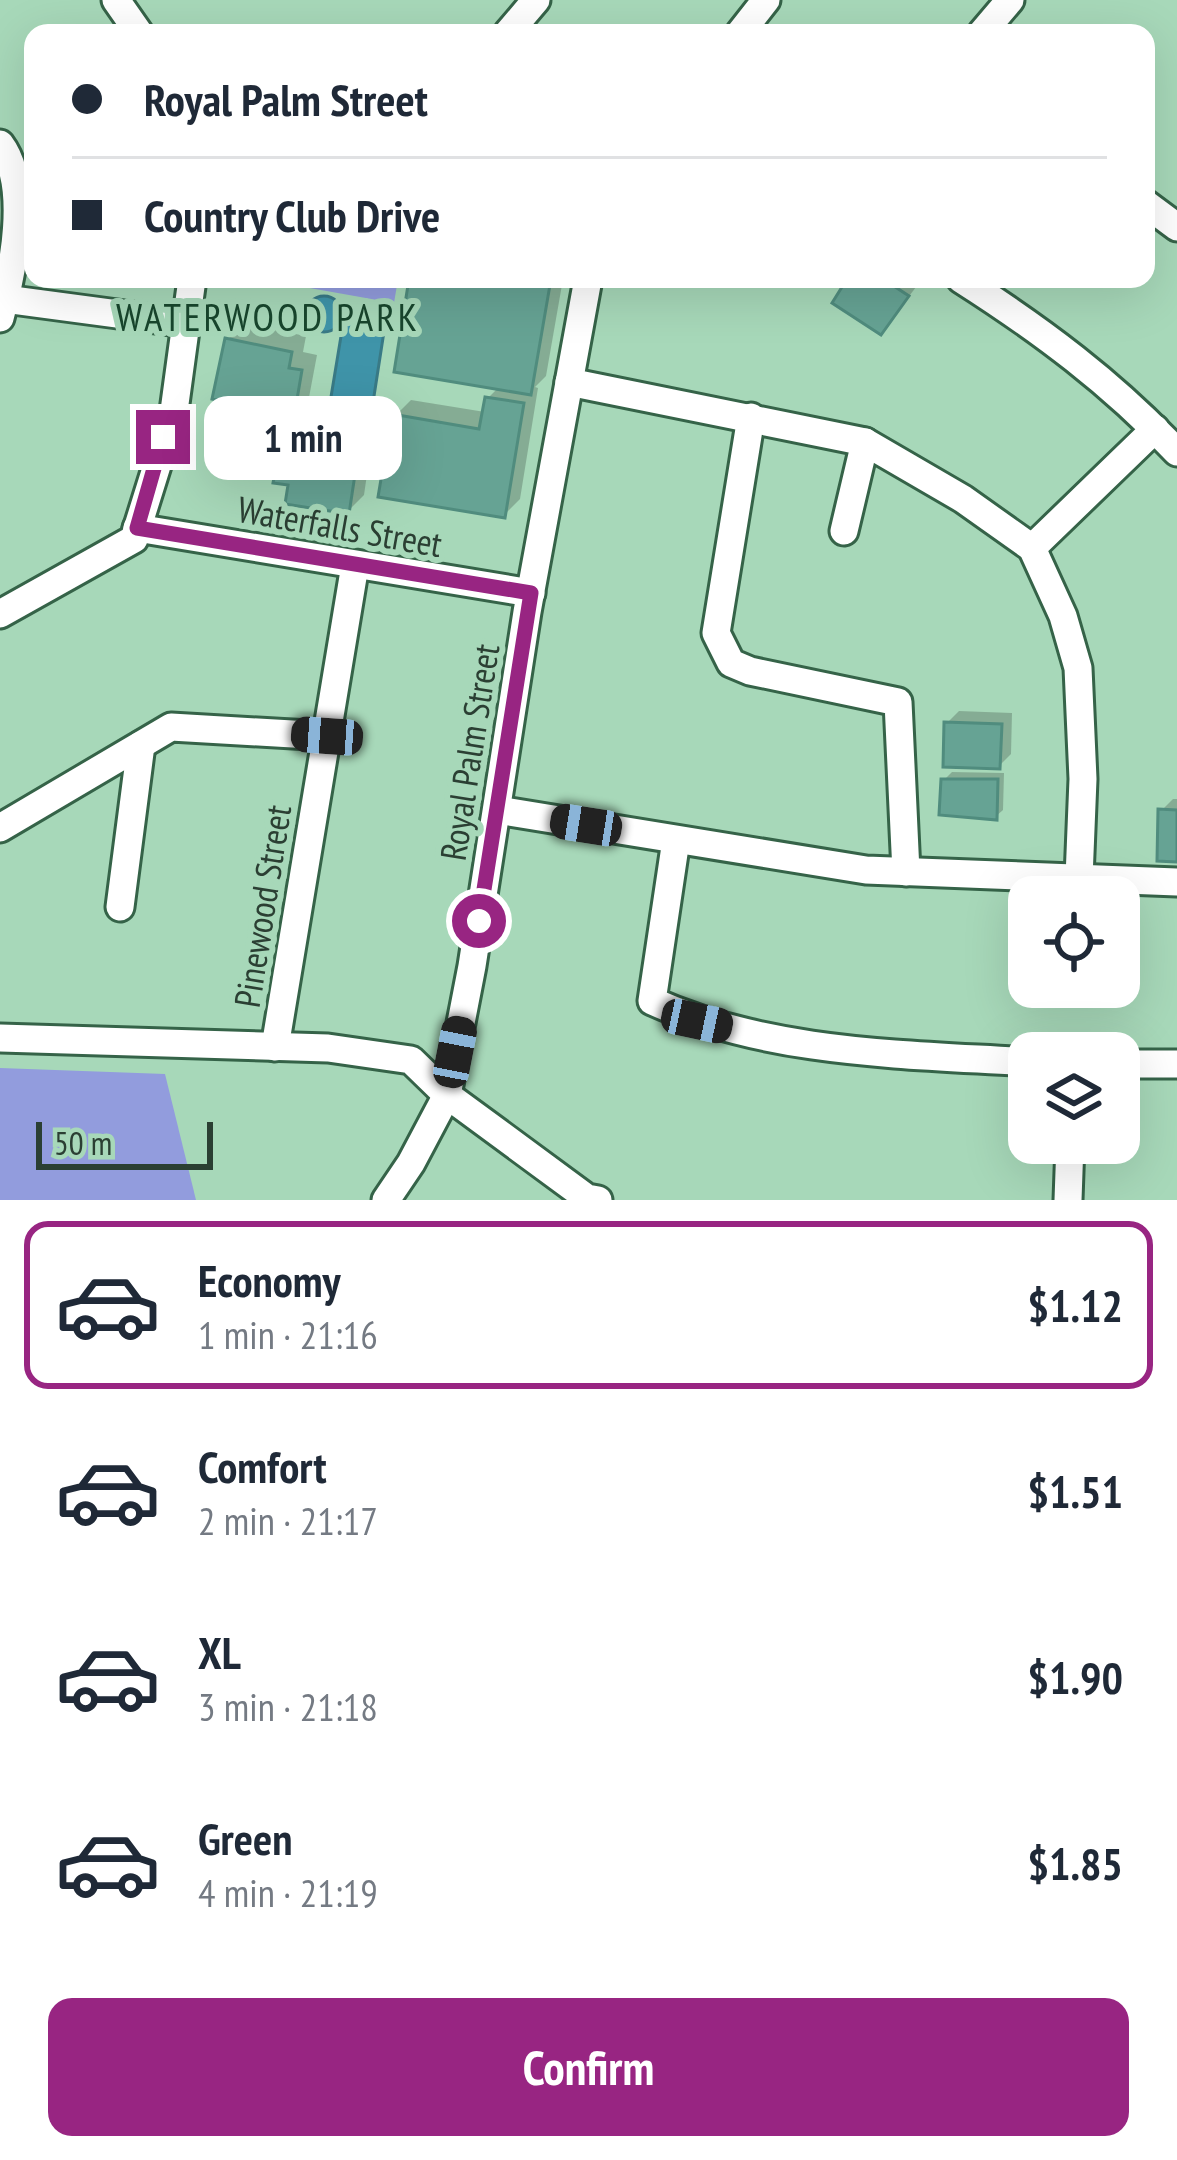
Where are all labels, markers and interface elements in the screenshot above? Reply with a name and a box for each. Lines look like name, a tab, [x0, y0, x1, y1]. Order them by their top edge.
text: Royal Palm Street	[144, 70, 428, 128]
text: Country Club Drive	[144, 186, 440, 244]
district label: WATERWOOD PARK	[116, 291, 420, 342]
callout: 1 min	[205, 395, 403, 479]
route end	[136, 410, 190, 464]
text: 1 min	[264, 412, 342, 463]
street label: Waterfalls Street	[234, 485, 446, 567]
street label: Royal Palm Street	[429, 640, 509, 864]
car	[290, 716, 364, 756]
street label: Pinewood Street	[223, 801, 301, 1011]
car	[548, 802, 624, 848]
map controls	[1008, 876, 1140, 1164]
button: locate	[1008, 876, 1140, 1008]
route start	[452, 894, 506, 948]
car	[658, 996, 736, 1046]
car	[430, 1013, 480, 1091]
button: layers	[1008, 1032, 1140, 1164]
scale bar	[36, 1116, 213, 1169]
text: 50 m	[54, 1121, 112, 1164]
icon: car	[54, 1251, 162, 1359]
text: Economy	[198, 1251, 341, 1309]
text: $1.12	[1027, 1276, 1123, 1334]
text: 1 min · 21:16	[198, 1309, 378, 1360]
icon: car	[54, 1437, 162, 1545]
text: Comfort	[198, 1437, 327, 1495]
text: $1.51	[1027, 1462, 1123, 1520]
text: 2 min · 21:17	[198, 1495, 378, 1546]
icon: car	[54, 1623, 162, 1731]
text: XL	[198, 1623, 241, 1681]
text: $1.90	[1027, 1648, 1123, 1706]
text: 3 min · 21:18	[198, 1681, 378, 1732]
icon: car	[54, 1809, 162, 1917]
text: Green	[198, 1809, 293, 1867]
text: $1.85	[1027, 1834, 1123, 1892]
text: 4 min · 21:19	[198, 1867, 378, 1918]
button: Confirm	[48, 1998, 1129, 2136]

